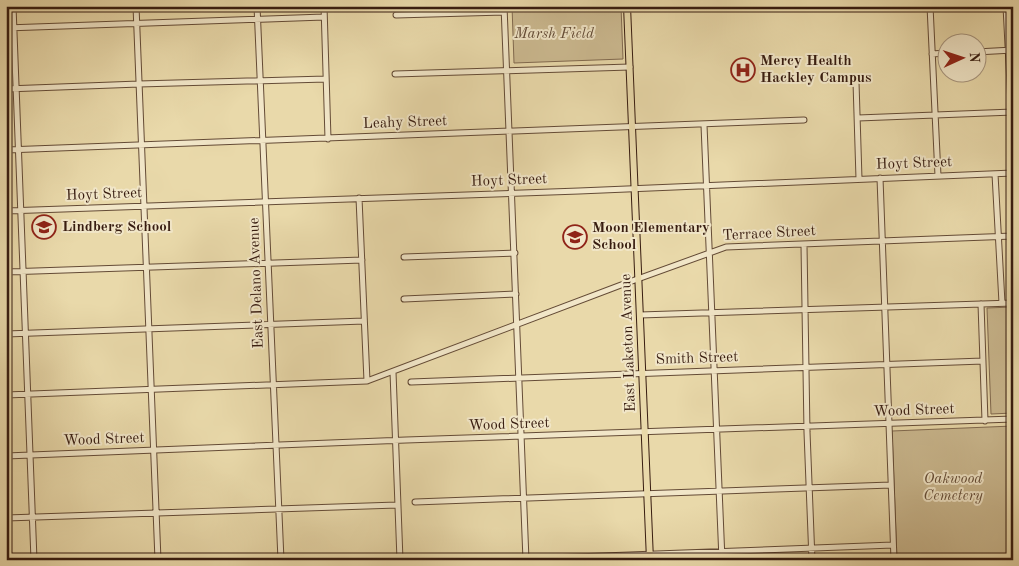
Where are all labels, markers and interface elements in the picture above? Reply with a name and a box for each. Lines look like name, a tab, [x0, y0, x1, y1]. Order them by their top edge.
park label: Marsh Field	[513, 27, 595, 42]
north arrow	[936, 32, 986, 82]
text: N	[967, 52, 981, 63]
place label: Mercy Health Hackley Campus	[760, 54, 872, 86]
hospital icon: Mercy Health Hackley Campus	[730, 57, 756, 83]
street label: Leahy Street	[363, 114, 447, 132]
street label: Hoyt Street	[876, 155, 952, 173]
street label: Hoyt Street	[471, 172, 547, 190]
street label: Hoyt Street	[66, 186, 142, 204]
school or university icon: Lindberg School	[31, 214, 57, 240]
street label: East Delano Avenue	[247, 217, 267, 349]
place label: Lindberg School	[62, 220, 172, 235]
place label: Moon Elementary School	[592, 221, 710, 253]
school or university icon: Moon Elementary School	[562, 224, 588, 250]
street label: Terrace Street	[722, 224, 816, 244]
street label: East Laketon Avenue	[619, 273, 639, 412]
street label: Smith Street	[655, 350, 739, 368]
street label: Wood Street	[873, 402, 955, 420]
street label: Wood Street	[468, 416, 550, 434]
street label: Wood Street	[63, 431, 145, 449]
park label: Oakwood Cemetery	[923, 472, 983, 504]

